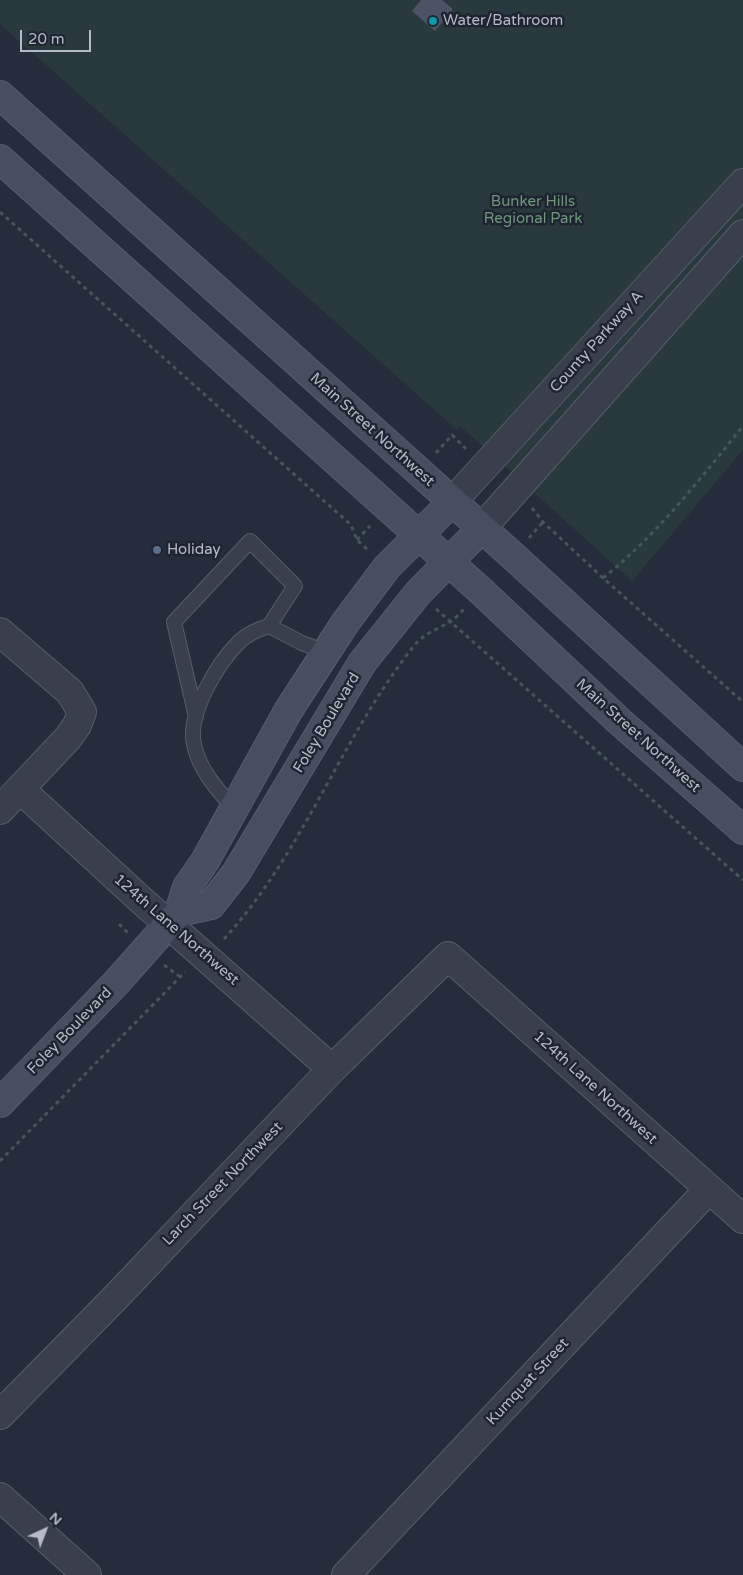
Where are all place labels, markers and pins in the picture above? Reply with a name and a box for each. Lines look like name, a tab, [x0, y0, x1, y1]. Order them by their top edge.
place label: Water/Bathroom	[443, 12, 563, 30]
marker: Water/Bathroom	[427, 15, 439, 27]
place label: Holiday	[167, 541, 221, 559]
marker: Holiday	[151, 544, 163, 556]

